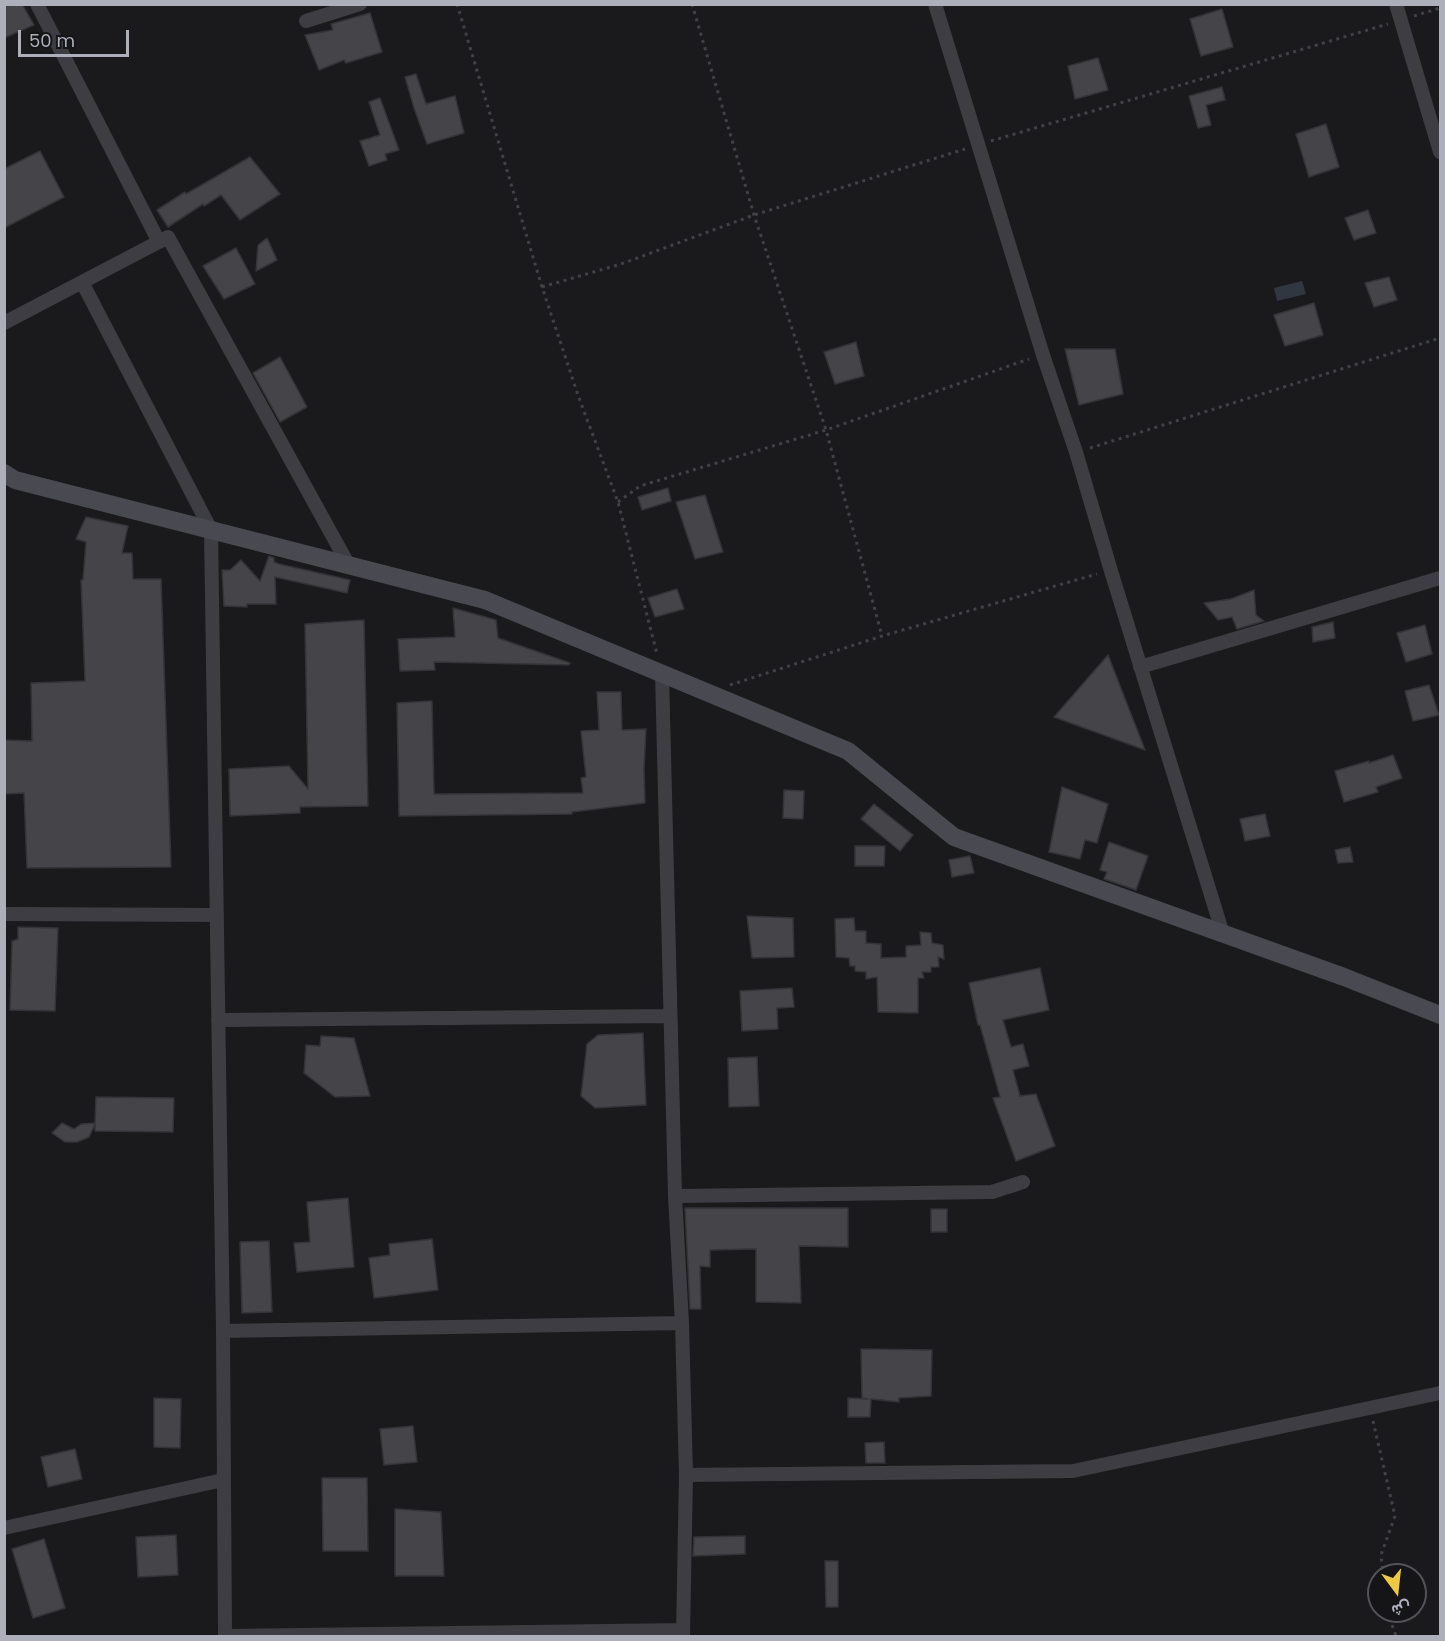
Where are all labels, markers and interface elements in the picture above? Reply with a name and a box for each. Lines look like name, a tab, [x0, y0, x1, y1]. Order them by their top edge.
scale bar	[21, 18, 132, 56]
text: 50 m	[29, 28, 75, 53]
north arrow	[1367, 1563, 1427, 1623]
text: ش	[1389, 1595, 1414, 1623]

